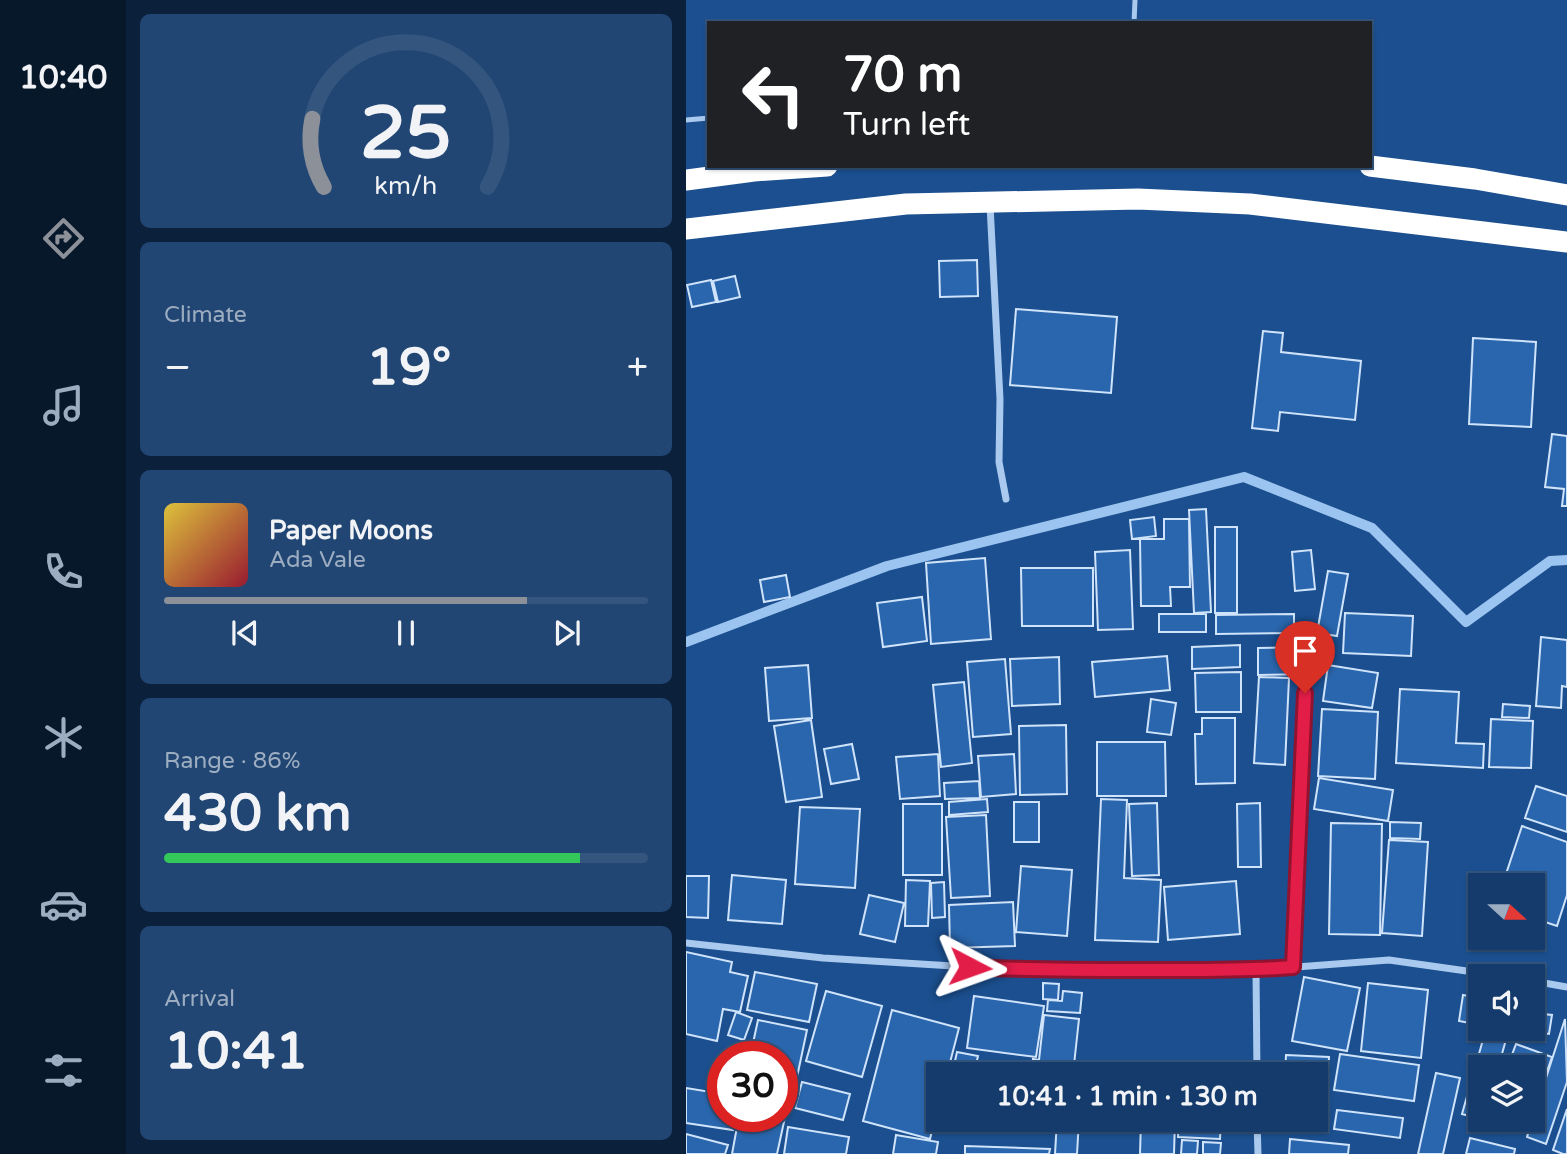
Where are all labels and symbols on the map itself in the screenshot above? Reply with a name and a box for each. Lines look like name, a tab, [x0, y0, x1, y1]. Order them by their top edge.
pin	[1275, 621, 1335, 693]
north arrow	[1468, 873, 1545, 950]
position arrow	[933, 930, 1007, 1004]
speed limit sign: 30	[707, 1041, 798, 1132]

